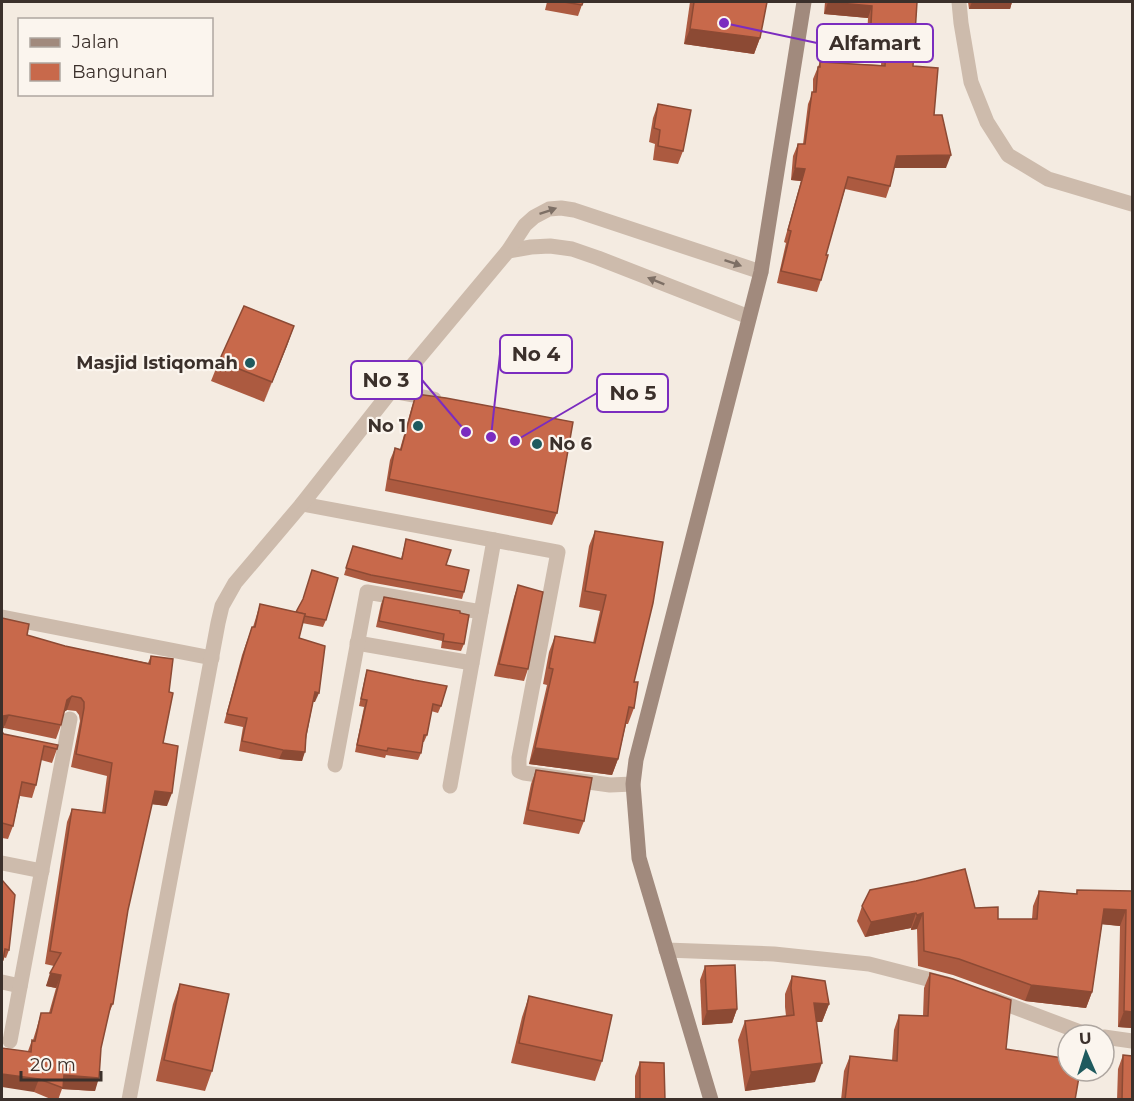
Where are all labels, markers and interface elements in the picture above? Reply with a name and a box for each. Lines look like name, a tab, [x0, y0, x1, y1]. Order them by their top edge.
legend	[18, 18, 213, 96]
callout: Alfamart	[817, 24, 933, 62]
text: Jalan	[71, 31, 119, 53]
text: Alfamart	[828, 31, 921, 55]
text: Bangunan	[72, 61, 168, 83]
one-way arrow	[539, 206, 557, 216]
one-way arrow	[724, 258, 742, 268]
one-way arrow	[647, 275, 665, 285]
callout: No 4	[500, 335, 572, 373]
text: No 4	[512, 342, 561, 366]
place label: Masjid Istiqomah	[76, 352, 238, 374]
marker: Masjid Istiqomah	[243, 356, 257, 370]
callout: No 3	[351, 361, 422, 399]
text: No 3	[363, 368, 410, 392]
callout: No 5	[597, 374, 668, 412]
text: No 5	[610, 381, 657, 405]
place label: No 1	[368, 415, 406, 437]
marker: No 1	[411, 419, 425, 433]
place label: No 6	[549, 433, 592, 455]
marker: No 6	[530, 437, 544, 451]
north arrow	[1056, 1023, 1116, 1083]
text: U	[1078, 1029, 1092, 1048]
scale bar	[21, 1044, 100, 1082]
text: 20 m	[30, 1054, 76, 1076]

